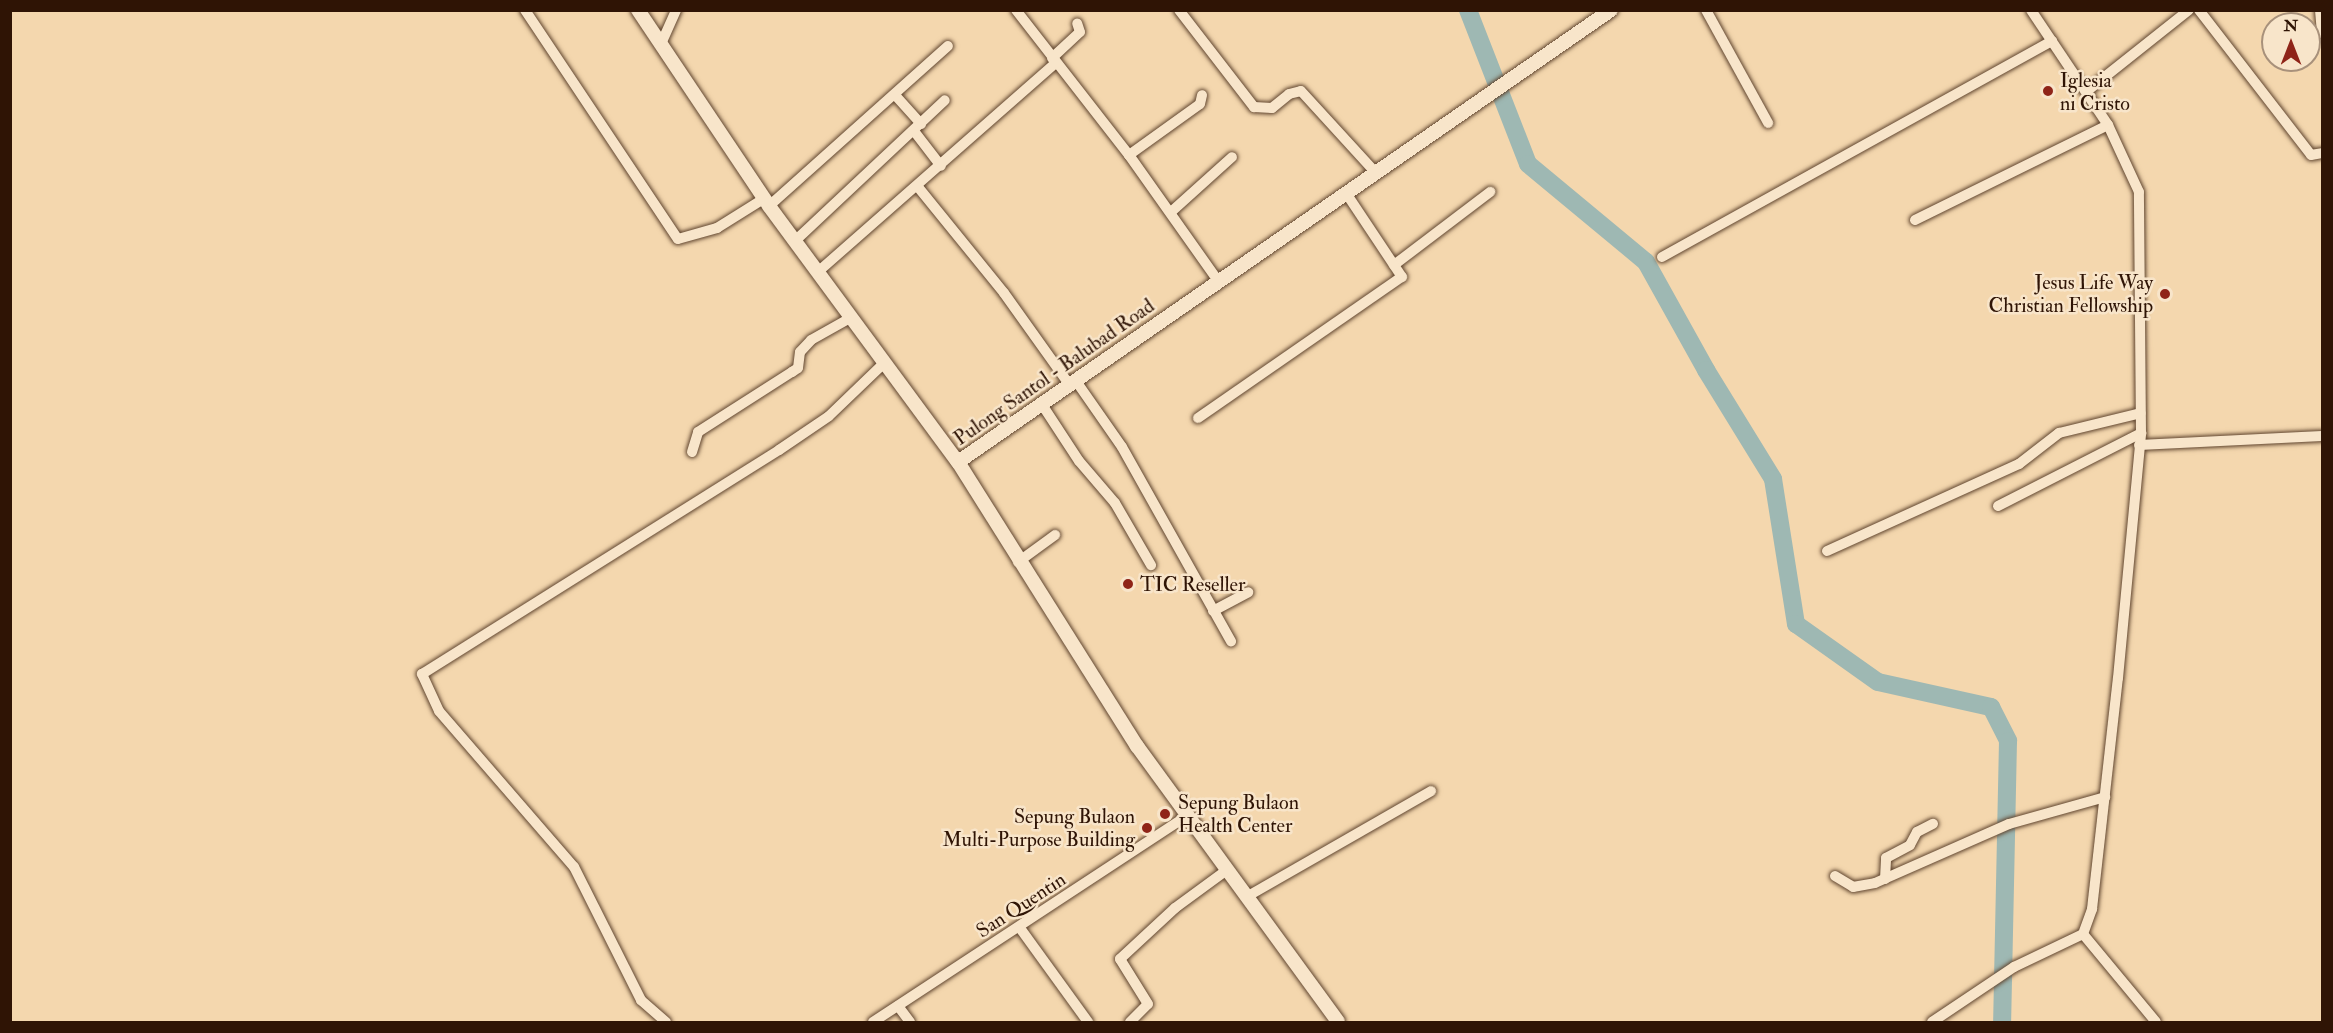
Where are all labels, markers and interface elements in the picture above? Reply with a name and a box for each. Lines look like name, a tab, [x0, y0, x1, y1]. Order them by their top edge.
north arrow	[2261, 12, 2321, 72]
text: N	[2284, 16, 2298, 36]
place label: Iglesia ni Cristo	[2060, 68, 2130, 115]
marker: Iglesia ni Cristo	[2041, 84, 2055, 98]
place label: Jesus Life Way Christian Fellowship	[1989, 270, 2153, 317]
marker: Jesus Life Way Christian Fellowship	[2158, 287, 2172, 301]
street label: Pulong Santol - Balubad Road	[949, 294, 1159, 450]
place label: TIC Reseller	[1140, 572, 1245, 596]
marker: TIC Reseller	[1121, 577, 1135, 591]
place label: Sepung Bulaon Health Center	[1178, 790, 1299, 837]
place label: Sepung Bulaon Multi-Purpose Building	[943, 804, 1135, 851]
marker: Sepung Bulaon Health Center	[1156, 805, 1174, 823]
marker: Sepung Bulaon Multi-Purpose Building	[1140, 821, 1154, 835]
street label: San Quentin	[972, 867, 1070, 943]

